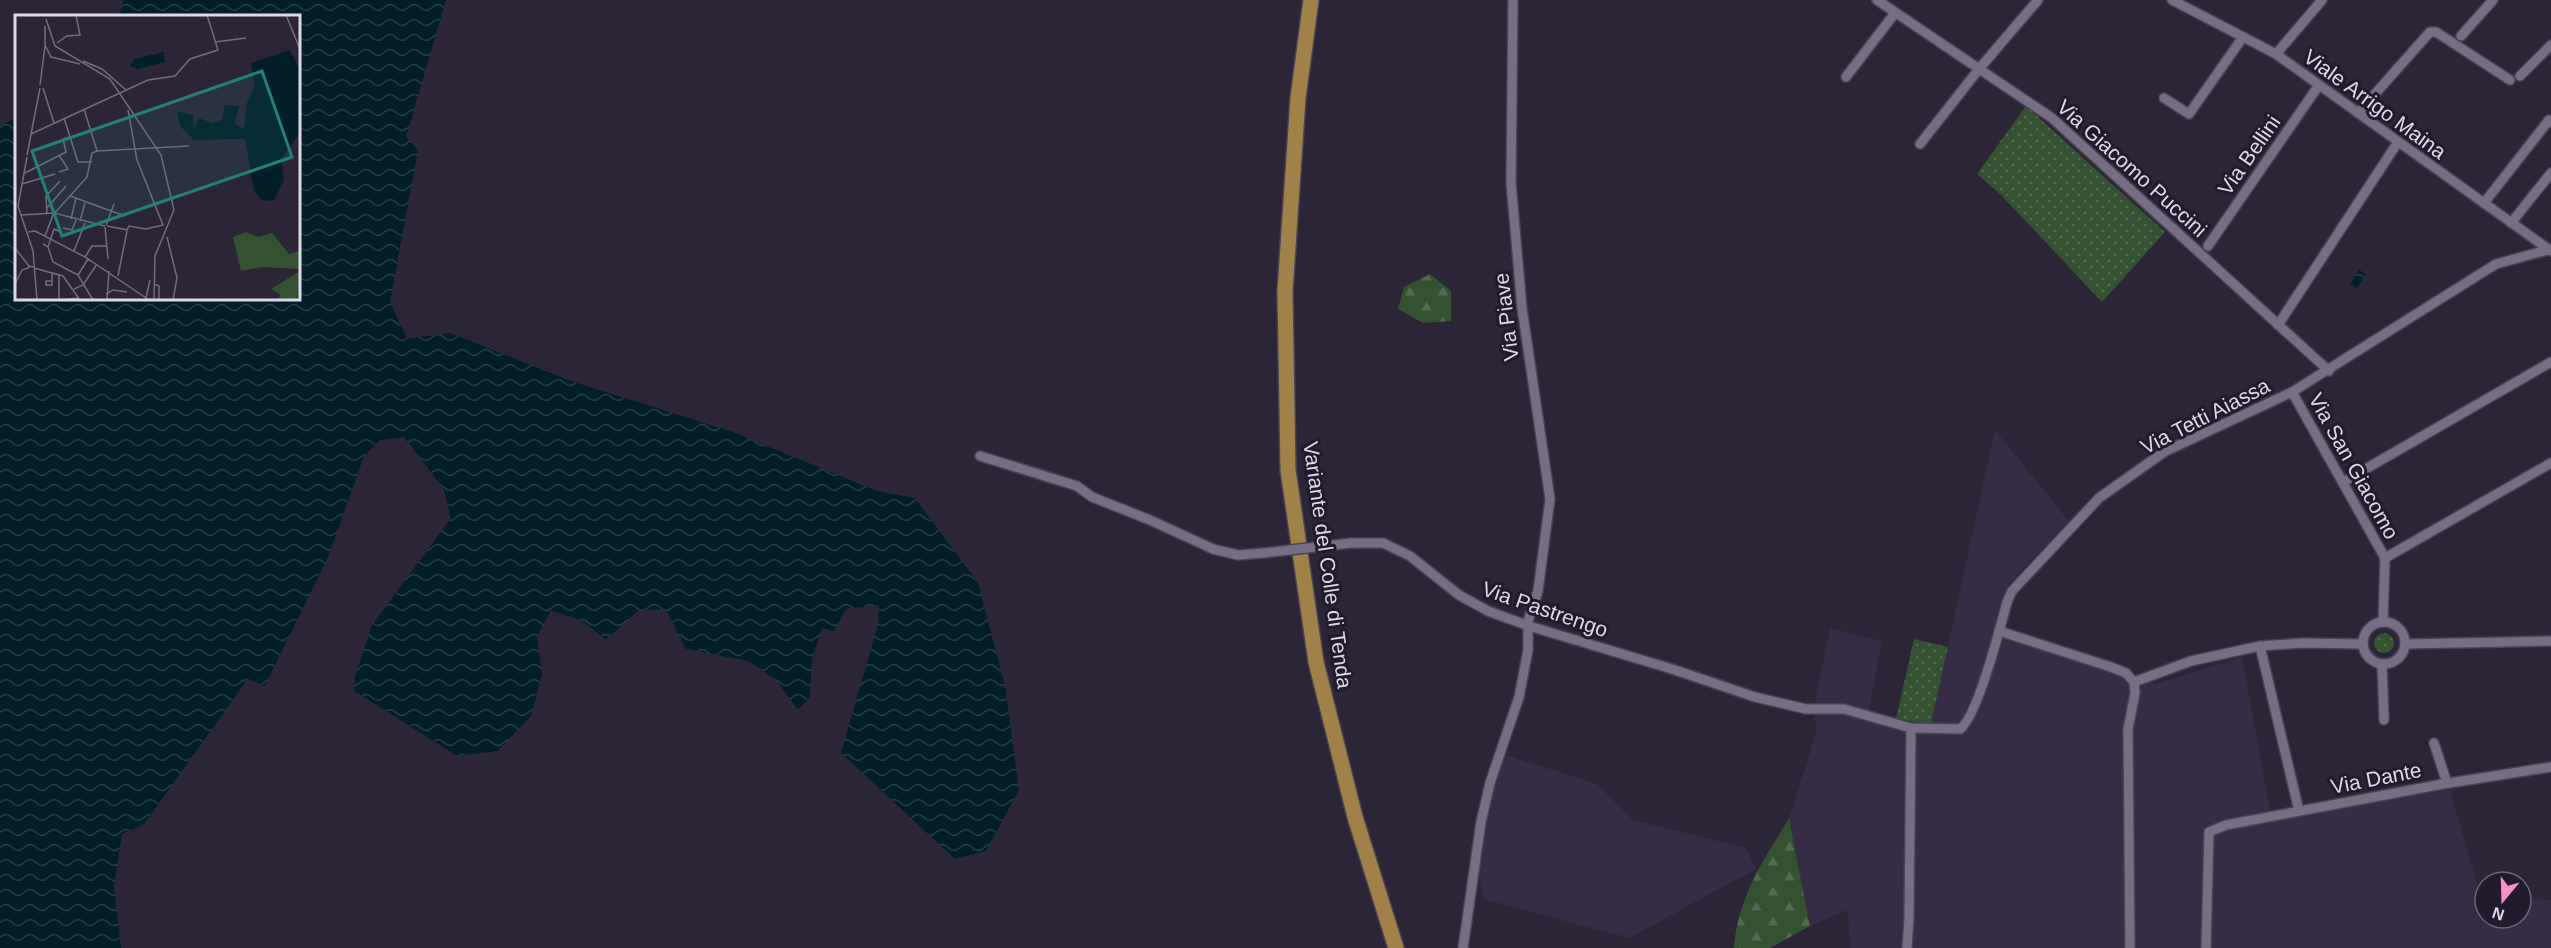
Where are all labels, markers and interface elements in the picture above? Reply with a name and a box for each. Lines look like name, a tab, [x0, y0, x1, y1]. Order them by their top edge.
inset map	[15, 15, 300, 300]
street label: Viale Arrigo Maina	[2299, 45, 2451, 163]
street label: Via Giacomo Puccini	[2052, 95, 2212, 241]
street label: Via Bellini	[2213, 111, 2285, 199]
street label: Via Piave	[1489, 272, 1523, 362]
street label: Via Tetti Aiassa	[2137, 373, 2274, 458]
street label: Via San Giacomo	[2304, 389, 2404, 543]
street label: Variante del Colle di Tenda	[1299, 440, 1357, 690]
street label: Via Pastrengo	[1479, 577, 1611, 641]
street label: Via Dante	[2329, 758, 2423, 798]
north arrow	[2473, 870, 2533, 930]
text: N	[2490, 904, 2507, 924]

